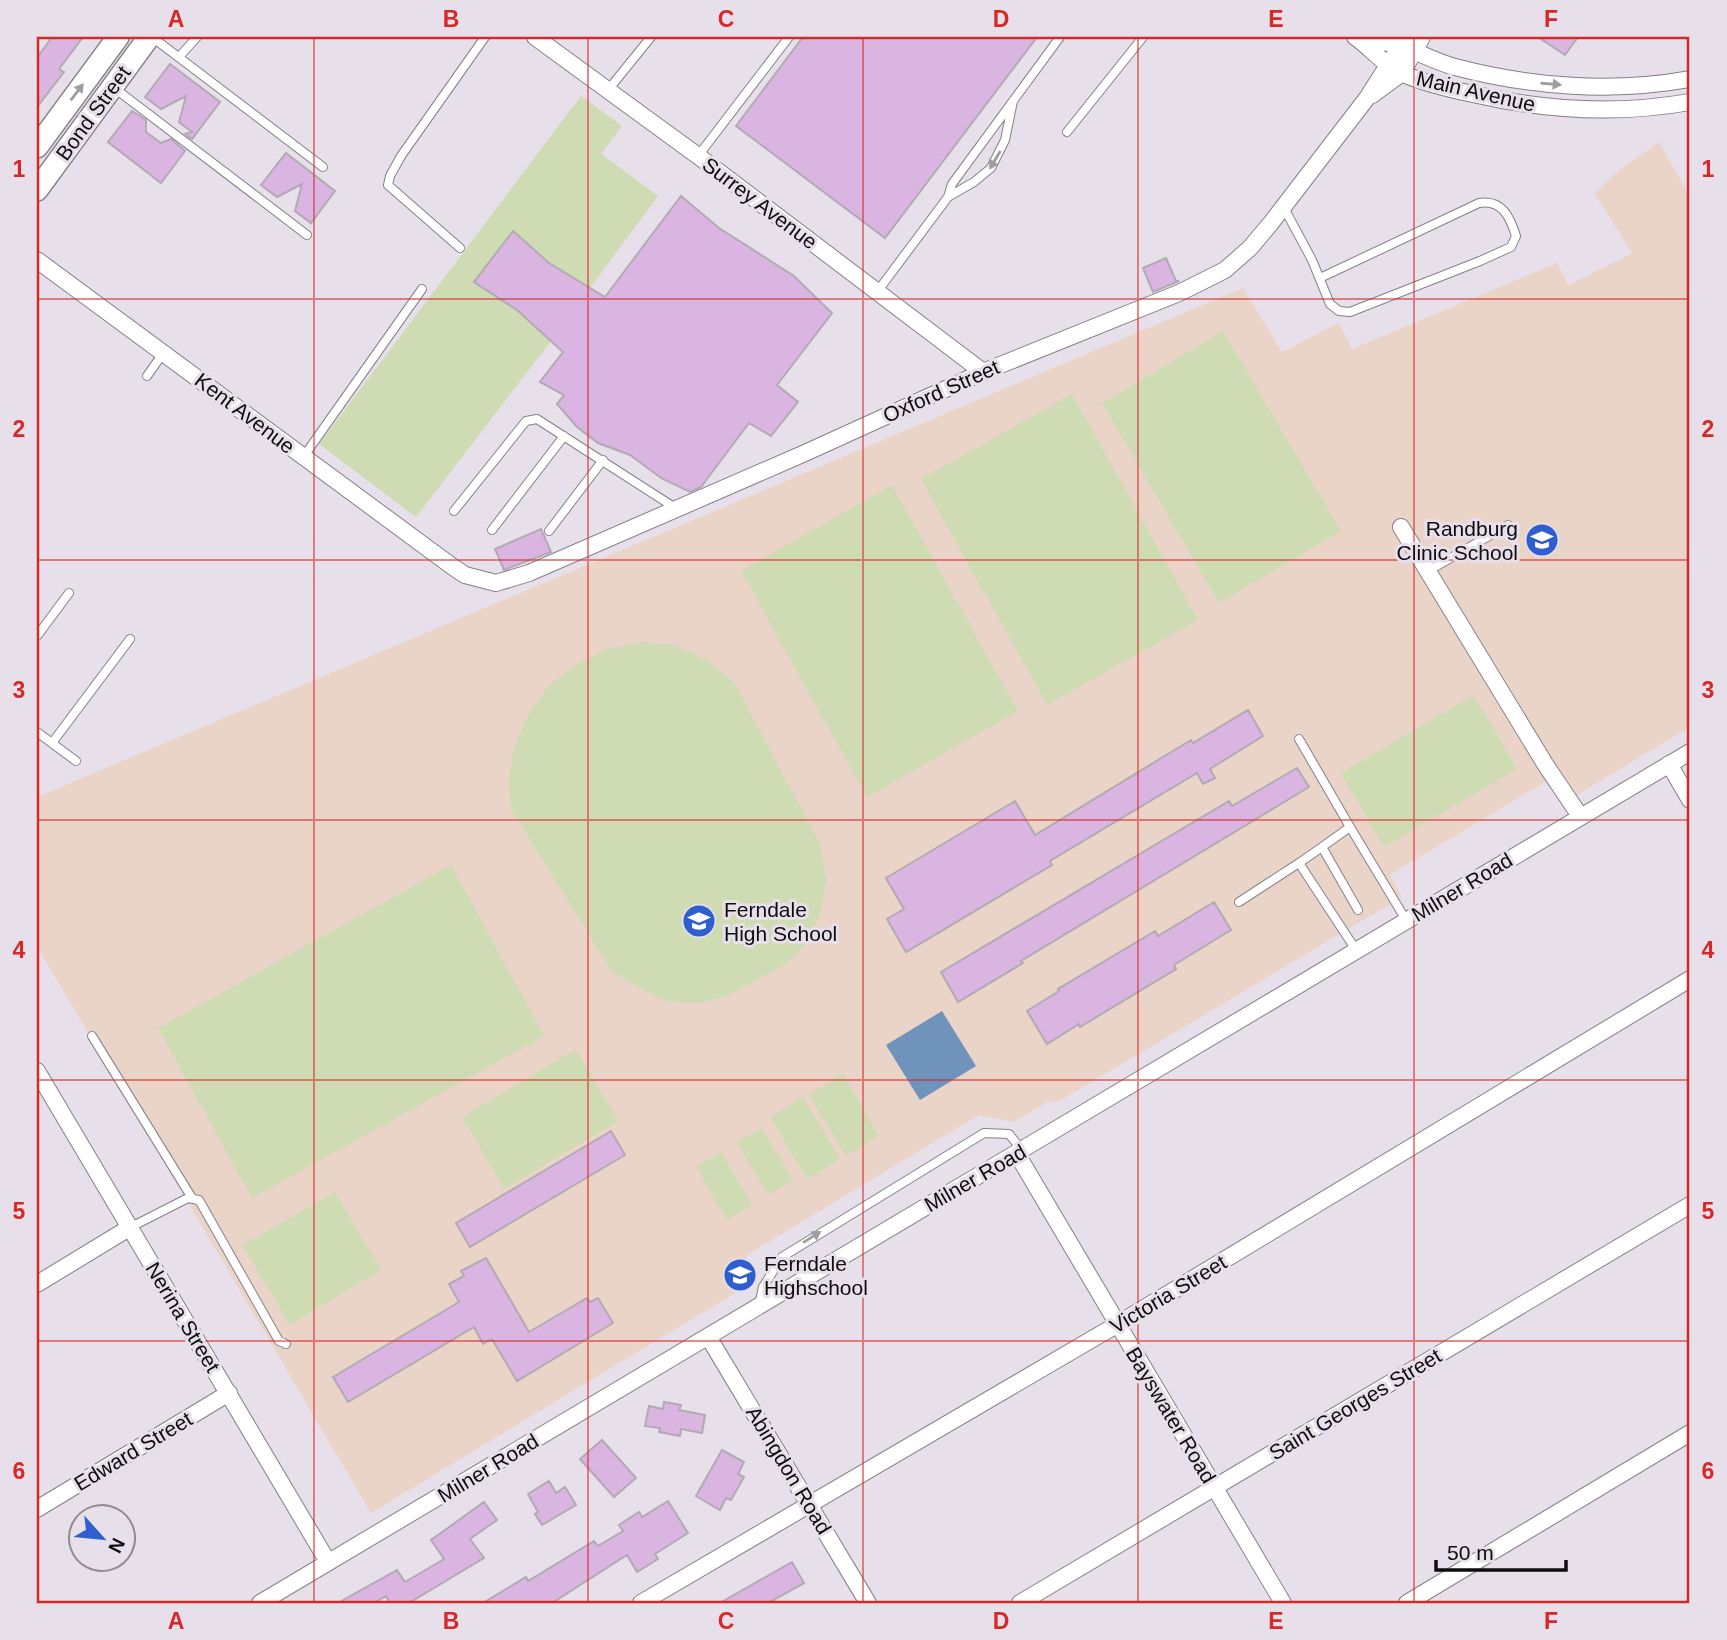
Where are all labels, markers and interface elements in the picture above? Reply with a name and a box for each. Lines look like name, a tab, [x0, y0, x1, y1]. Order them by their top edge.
text: A	[168, 6, 184, 32]
text: B	[443, 6, 459, 32]
text: C	[718, 6, 734, 32]
text: D	[993, 6, 1009, 32]
text: E	[1268, 6, 1284, 32]
text: F	[1544, 6, 1558, 32]
street label: Bond Street	[51, 61, 135, 165]
street label: Main Avenue	[1414, 66, 1538, 116]
one-way arrow	[1540, 79, 1562, 90]
one-way arrow	[70, 83, 84, 101]
one-way arrow	[989, 150, 1002, 169]
street label: Surrey Avenue	[698, 152, 822, 254]
text: 1	[13, 156, 26, 182]
text: 1	[1702, 156, 1715, 182]
street label: Oxford Street	[879, 355, 1003, 427]
street label: Kent Avenue	[191, 368, 299, 458]
text: 2	[13, 416, 25, 442]
text: 2	[1702, 416, 1714, 442]
place label: Randburg Clinic School	[1397, 517, 1518, 564]
school or university icon: Randburg Clinic School	[1523, 521, 1561, 559]
text: 3	[13, 677, 25, 703]
text: 3	[1702, 677, 1714, 703]
street label: Milner Road	[1408, 848, 1516, 926]
place label: Ferndale High School	[724, 898, 837, 945]
school or university icon: Ferndale High School	[680, 902, 718, 940]
text: 4	[13, 937, 26, 963]
text: 4	[1702, 937, 1715, 963]
street label: Milner Road	[920, 1140, 1030, 1216]
text: 5	[13, 1198, 26, 1224]
text: 5	[1702, 1198, 1715, 1224]
one-way arrow	[802, 1231, 821, 1243]
street label: Victoria Street	[1106, 1250, 1230, 1338]
place label: Ferndale Highschool	[764, 1252, 868, 1299]
school or university icon: Ferndale Highschool	[721, 1256, 759, 1294]
street label: Nerina Street	[141, 1258, 225, 1376]
street label: Bayswater Road	[1121, 1343, 1221, 1487]
street label: Saint Georges Street	[1265, 1344, 1445, 1464]
street label: Abingdon Road	[742, 1402, 836, 1538]
street label: Edward Street	[70, 1407, 196, 1495]
street label: Milner Road	[434, 1429, 542, 1507]
text: 6	[13, 1458, 25, 1484]
text: 6	[1702, 1458, 1714, 1484]
north arrow	[66, 1504, 136, 1574]
scale bar	[1436, 1528, 1566, 1572]
text: N	[104, 1535, 129, 1556]
text: 50 m	[1447, 1541, 1494, 1564]
text: A	[168, 1608, 184, 1634]
text: B	[443, 1608, 459, 1634]
text: C	[718, 1608, 734, 1634]
text: D	[993, 1608, 1009, 1634]
text: E	[1268, 1608, 1284, 1634]
text: F	[1544, 1608, 1558, 1634]

